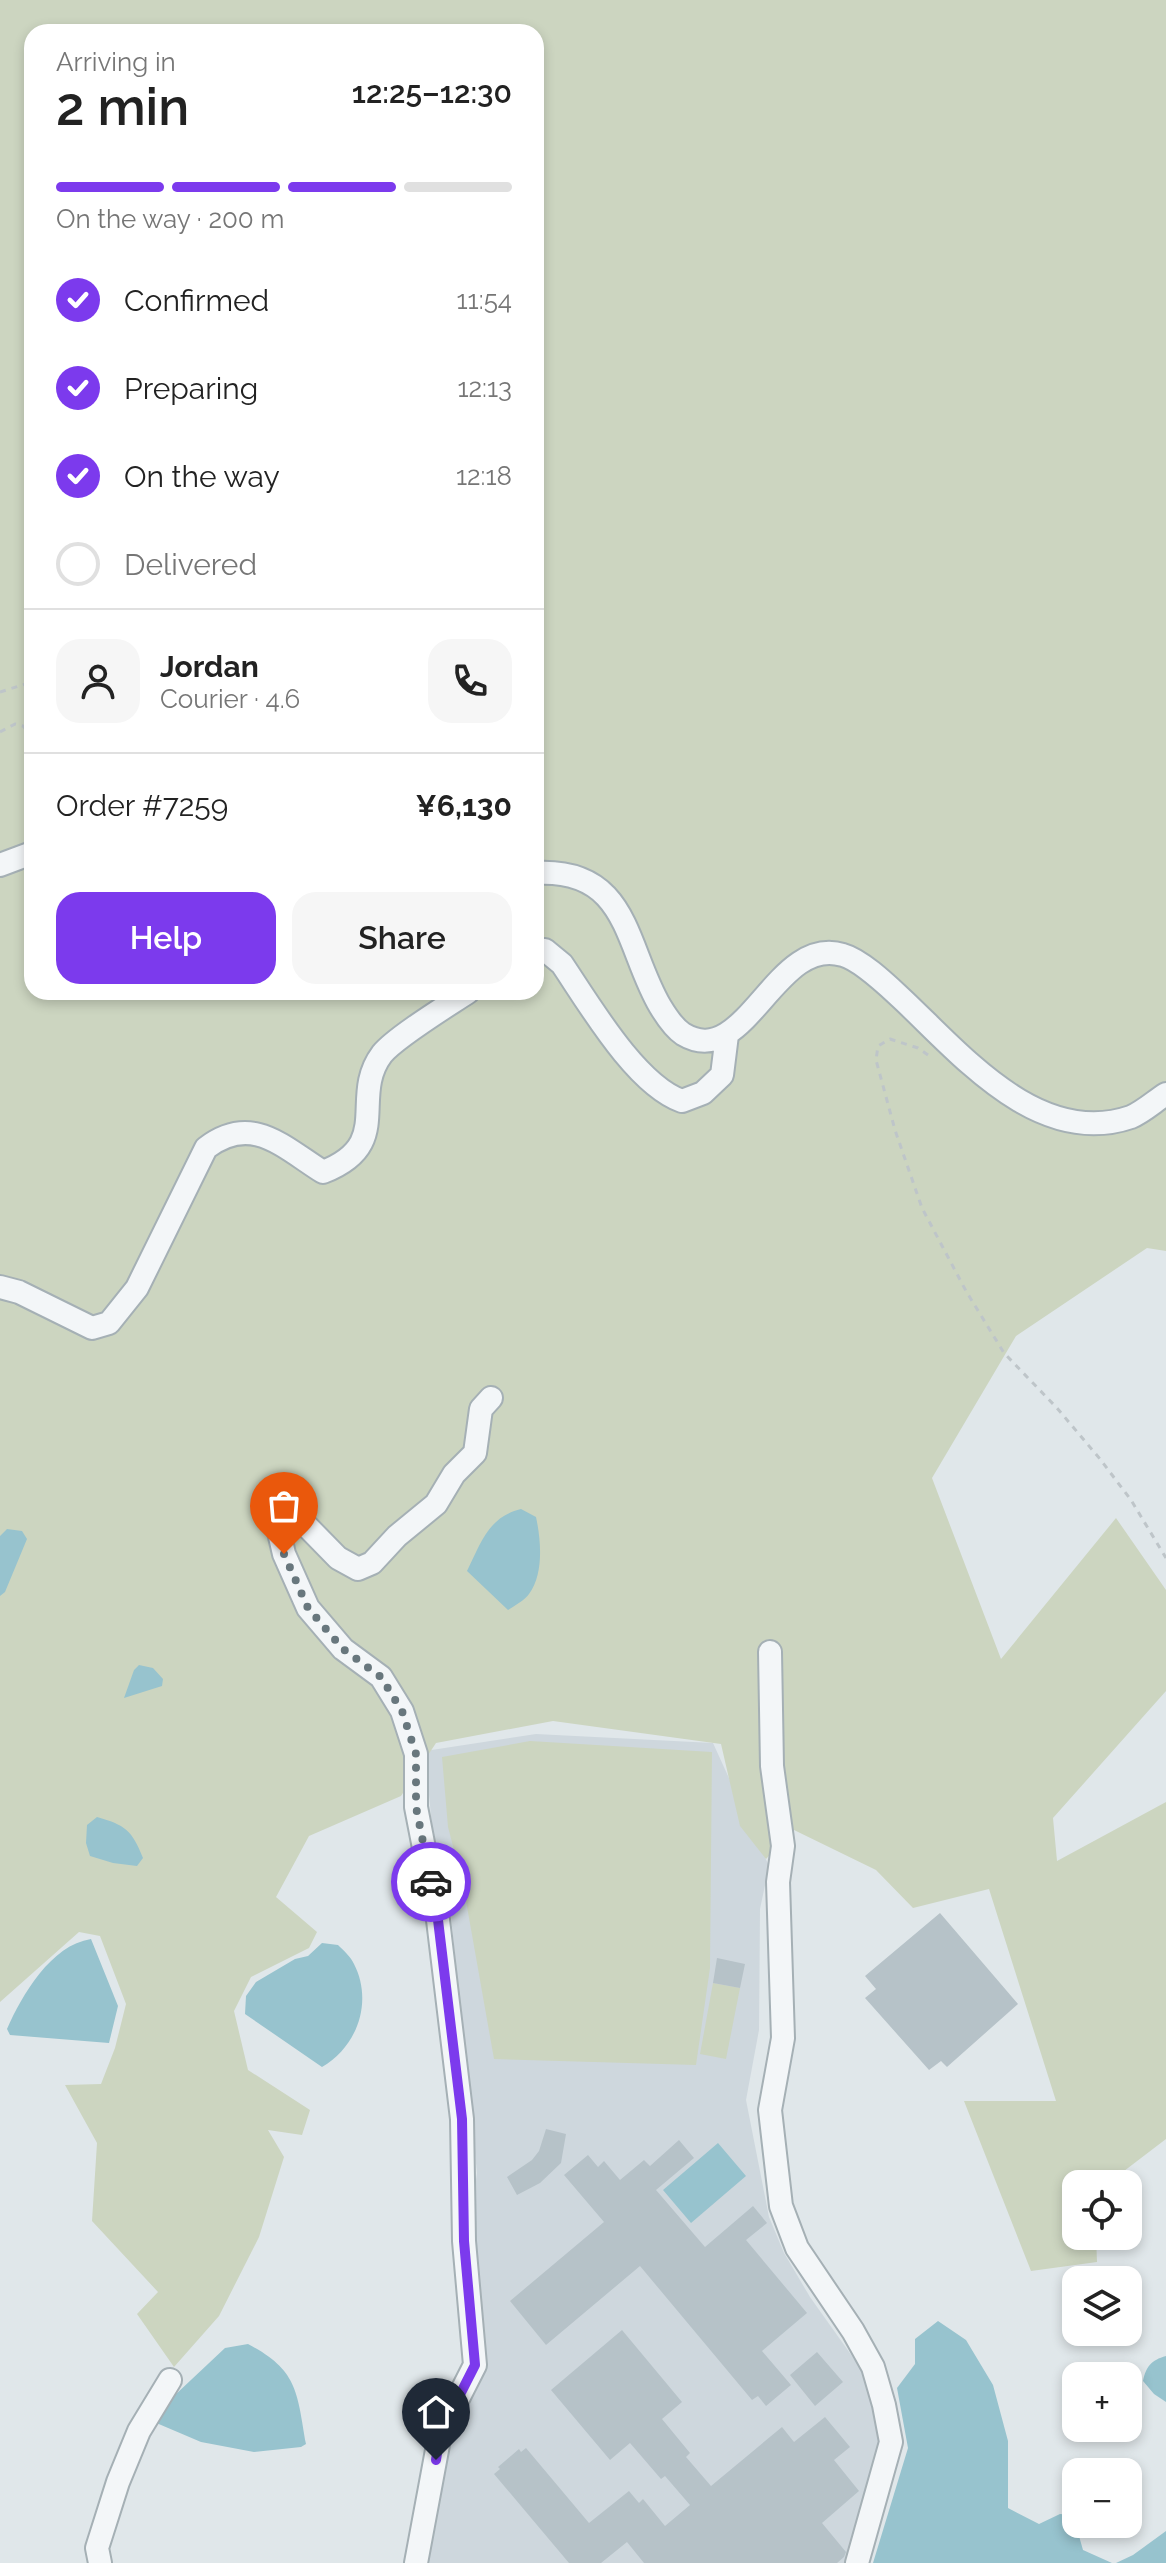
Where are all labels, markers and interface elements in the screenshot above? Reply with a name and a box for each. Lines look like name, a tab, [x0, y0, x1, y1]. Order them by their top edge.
text: Arriving in	[56, 47, 176, 77]
text: 12:25–12:30	[352, 75, 512, 110]
text: 2 min	[56, 76, 189, 137]
text: On the way · 200 m	[56, 204, 284, 234]
icon: check	[56, 278, 100, 322]
text: Confirmed	[124, 283, 269, 318]
text: 11:54	[456, 285, 512, 315]
icon: check	[56, 366, 100, 410]
text: Preparing	[124, 371, 258, 406]
text: 12:13	[457, 373, 512, 403]
icon: check	[56, 454, 100, 498]
text: On the way	[124, 459, 280, 494]
text: 12:18	[456, 461, 512, 491]
text: Delivered	[124, 547, 257, 582]
button: person	[56, 639, 140, 723]
button: phone	[428, 639, 512, 723]
text: Jordan	[160, 649, 259, 684]
text: Courier · 4.6	[160, 684, 300, 714]
text: Order #7259	[56, 788, 228, 823]
text: ¥6,130	[415, 788, 512, 823]
button: Help	[56, 892, 276, 984]
button: Share	[292, 892, 512, 984]
pin	[250, 1472, 318, 1554]
icon: bag	[262, 1484, 306, 1528]
courier	[391, 1842, 471, 1922]
icon: car	[409, 1860, 453, 1904]
map controls	[1062, 2170, 1142, 2538]
button: locate	[1062, 2170, 1142, 2250]
button: layers	[1062, 2266, 1142, 2346]
button: +	[1062, 2362, 1142, 2442]
pin	[402, 2378, 470, 2460]
icon: home	[414, 2390, 458, 2434]
button: −	[1062, 2458, 1142, 2538]

